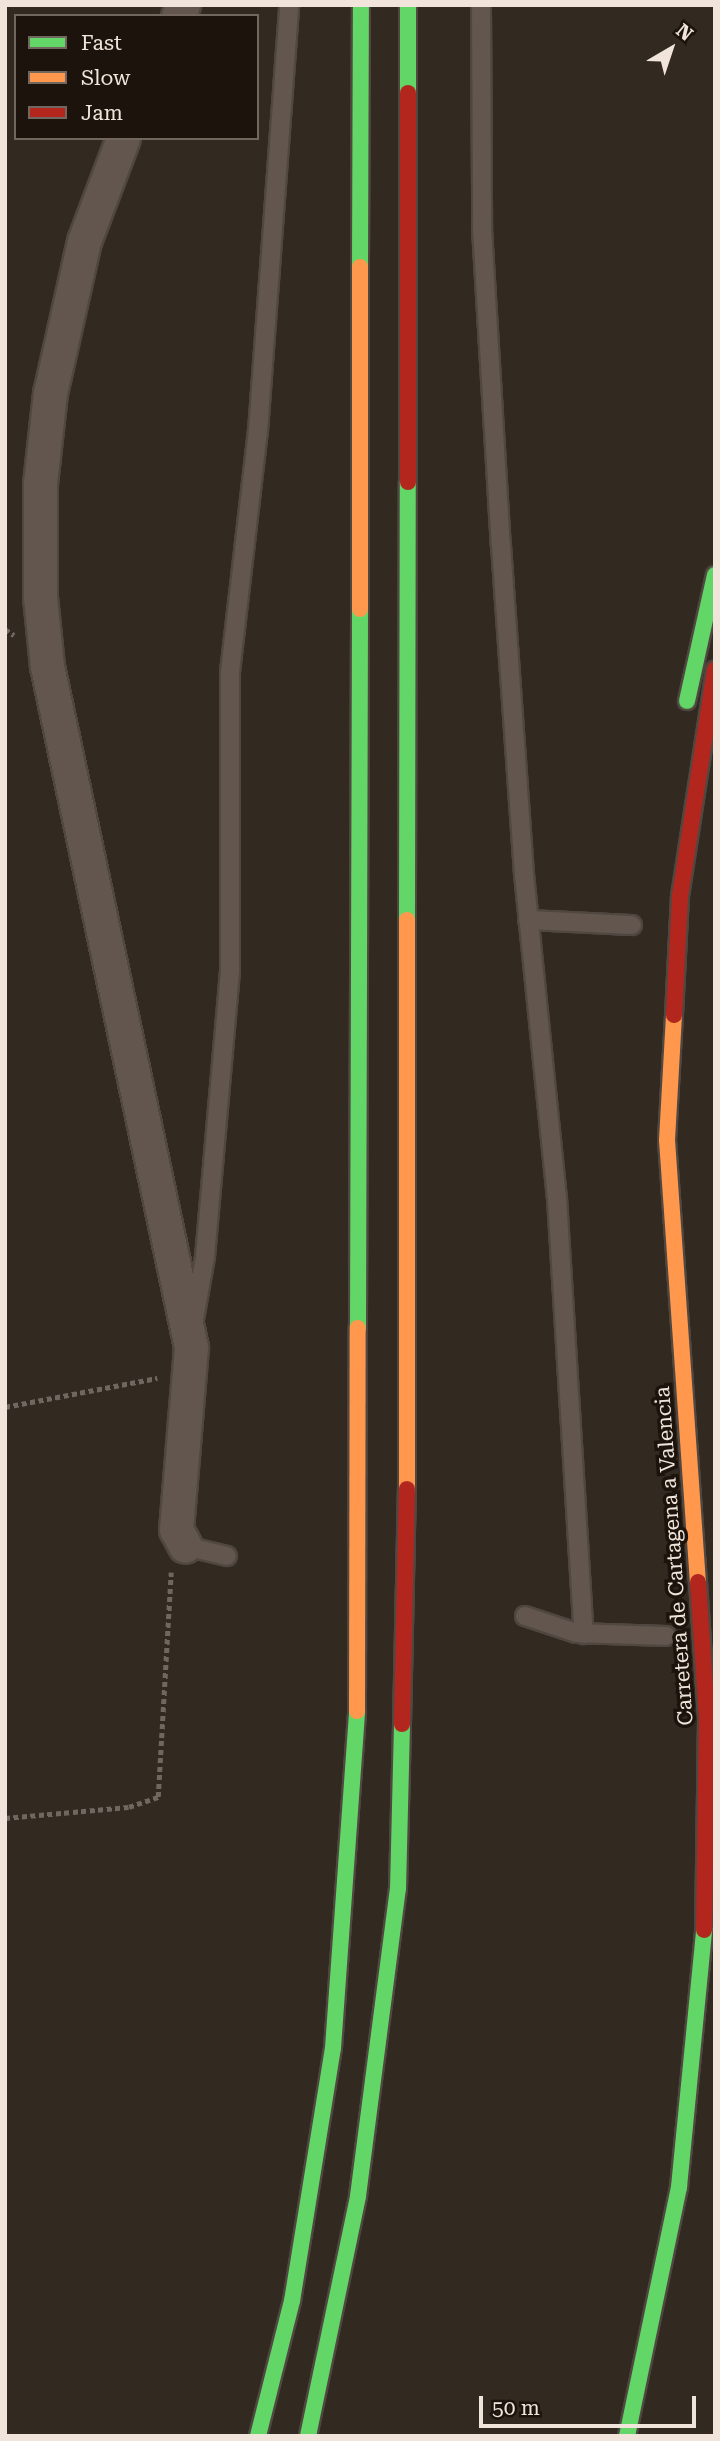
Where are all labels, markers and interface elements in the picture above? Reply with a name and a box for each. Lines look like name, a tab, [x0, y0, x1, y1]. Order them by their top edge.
legend	[14, 14, 259, 140]
north arrow	[636, 14, 706, 84]
text: N	[672, 19, 697, 46]
text: Fast	[81, 31, 122, 55]
text: Slow	[81, 66, 130, 90]
text: Jam	[81, 101, 123, 125]
street label: Carretera de Cartagena a Valencia	[650, 1386, 698, 1726]
scale bar	[482, 2382, 699, 2426]
text: 50 m	[492, 2396, 540, 2420]

